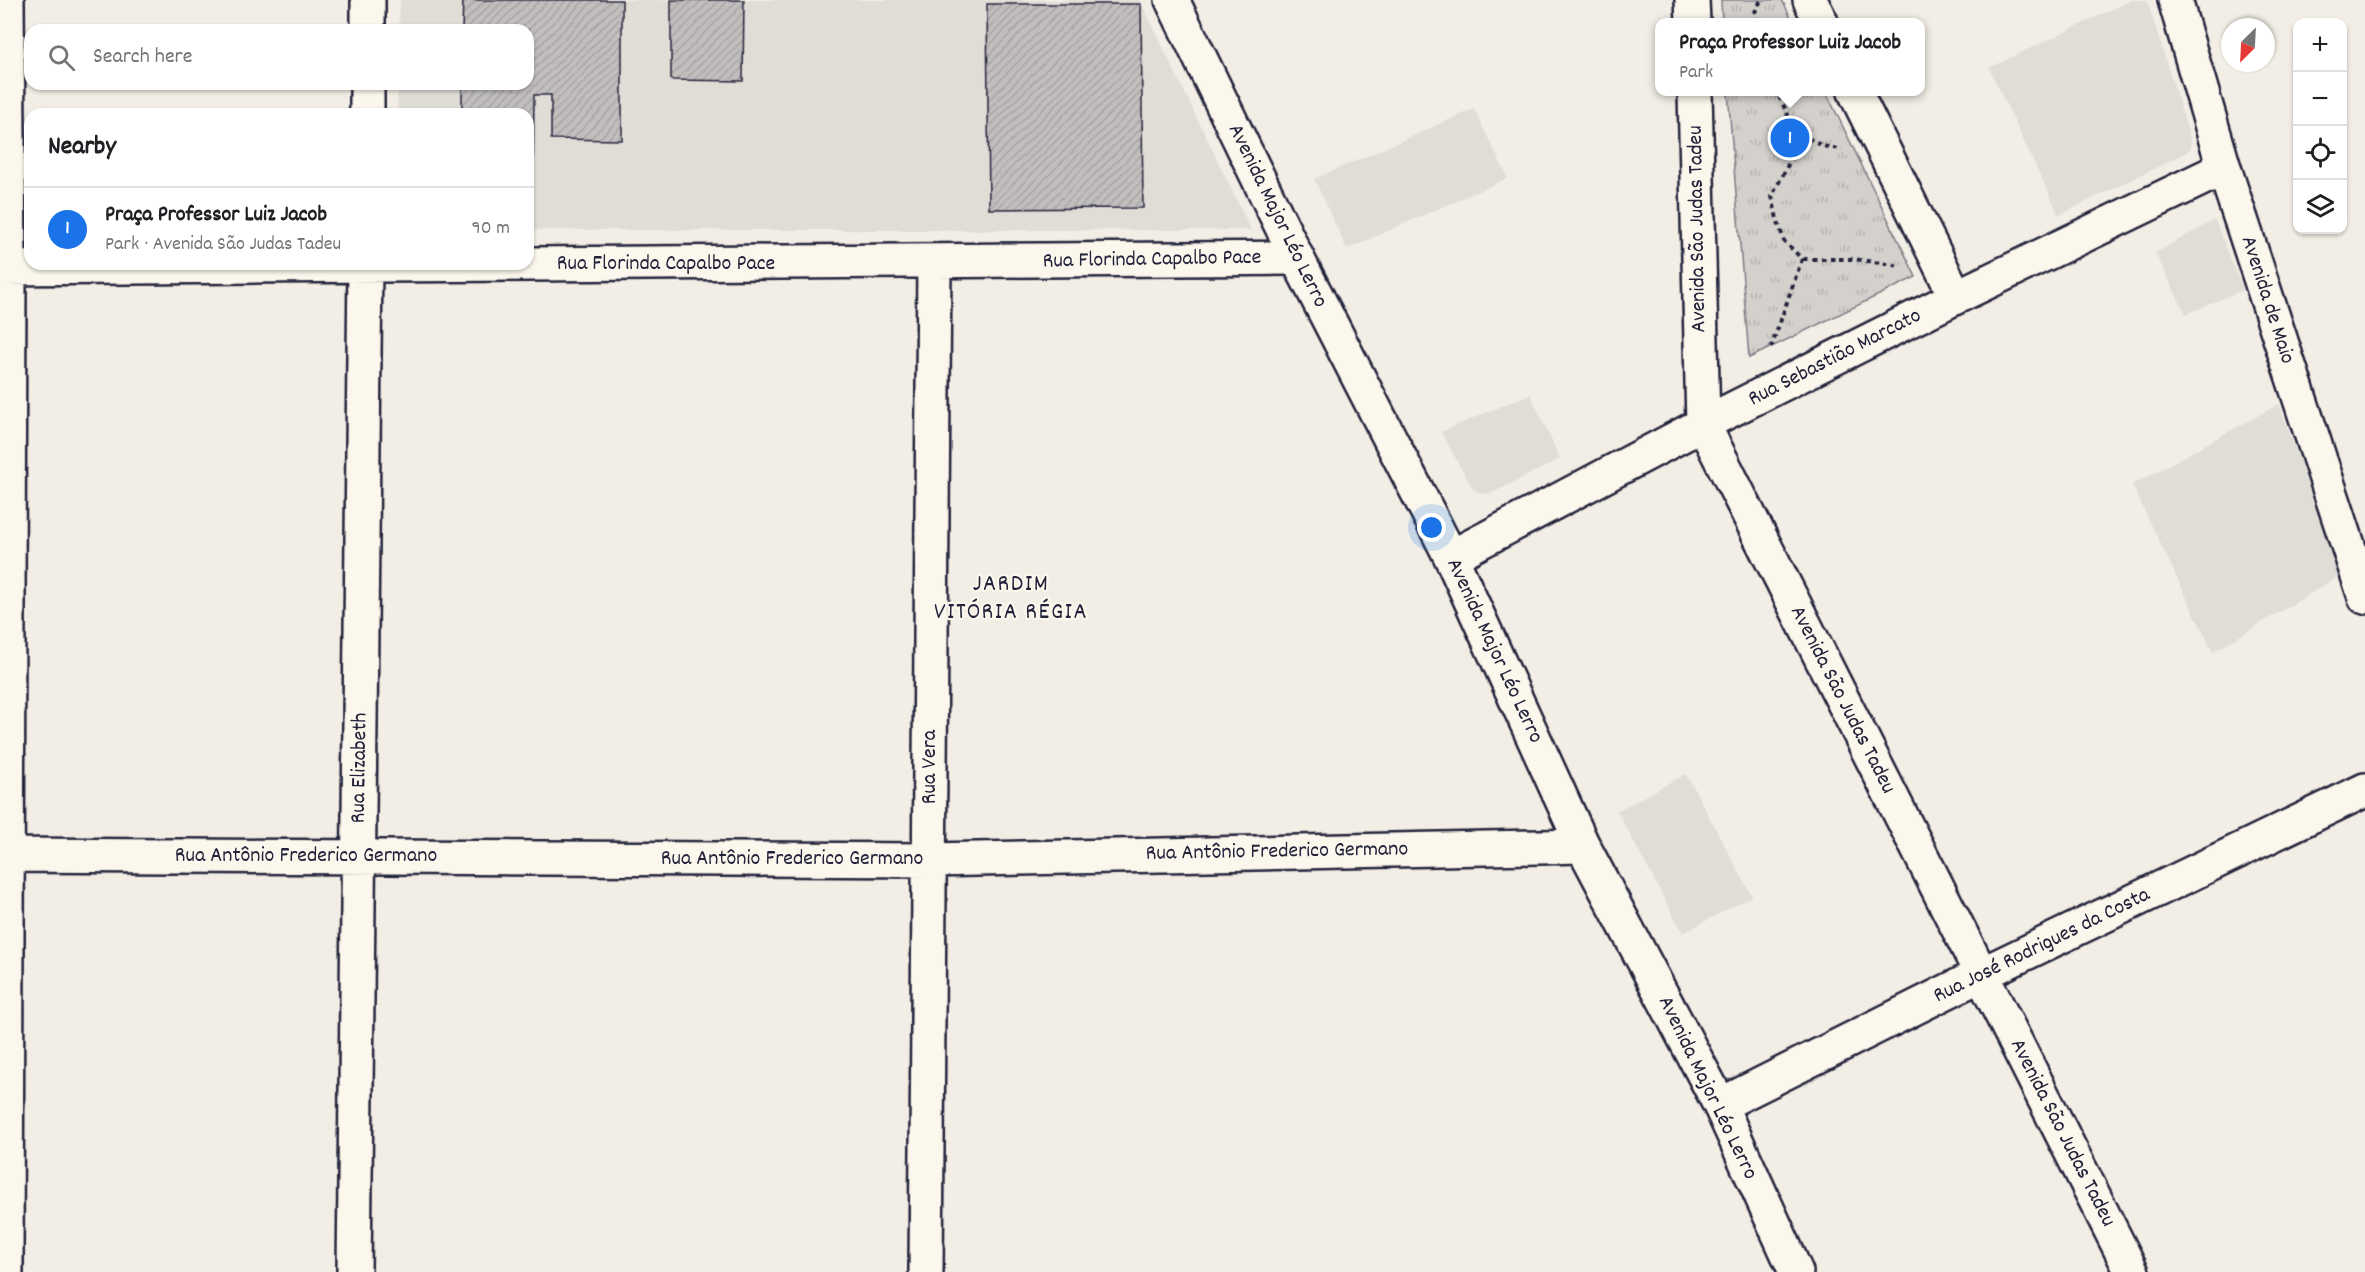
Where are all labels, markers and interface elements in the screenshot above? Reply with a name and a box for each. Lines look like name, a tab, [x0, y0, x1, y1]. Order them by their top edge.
popup	[1655, 18, 1925, 96]
north arrow	[2221, 18, 2275, 72]
map controls	[2293, 18, 2347, 234]
button: +	[2293, 18, 2347, 72]
search box	[24, 24, 534, 90]
text: Praça Professor Luiz Jacob	[1679, 28, 1901, 59]
icon: search	[45, 41, 78, 74]
text: Search here	[93, 42, 192, 73]
text: Park	[1679, 59, 1713, 87]
button: −	[2293, 72, 2347, 126]
pin: 1	[1770, 116, 1810, 160]
street label: Avenida Major Léo Lerro	[1219, 119, 1335, 313]
street label: Avenida São Judas Tadeu	[1681, 125, 1715, 333]
button: locate	[2293, 126, 2347, 180]
text: Nearby	[48, 129, 116, 166]
button: layers	[2293, 180, 2347, 234]
text: Praça Professor Luiz Jacob	[105, 200, 327, 231]
text: 1	[65, 215, 70, 243]
text: 90 m	[472, 215, 510, 243]
text: Park · Avenida São Judas Tadeu	[105, 231, 341, 259]
street label: Avenida de Maio	[2232, 232, 2302, 368]
street label: Rua Florinda Capalbo Pace	[1043, 243, 1261, 277]
street label: Rua Florinda Capalbo Pace	[557, 249, 775, 280]
street label: Rua Sebastião Marcato	[1743, 301, 1927, 415]
your location	[1417, 513, 1446, 542]
street label: Avenida Major Léo Lerro	[1438, 553, 1550, 749]
district label: JARDIM VITÓRIA RÉGIA	[934, 568, 1088, 630]
street label: Avenida São Judas Tadeu	[1781, 601, 1903, 799]
street label: Rua Elizabeth	[344, 712, 376, 824]
street label: Rua Vera	[915, 729, 946, 804]
street label: Rua Antônio Frederico Germano	[1145, 834, 1409, 870]
street label: Rua Antônio Frederico Germano	[175, 841, 437, 872]
street label: Rua Antônio Frederico Germano	[661, 844, 923, 875]
street label: Rua José Rodrigues da Costa	[1929, 880, 2156, 1012]
street label: Avenida Major Léo Lerro	[1649, 991, 1765, 1185]
street label: Avenida São Judas Tadeu	[2001, 1034, 2123, 1232]

